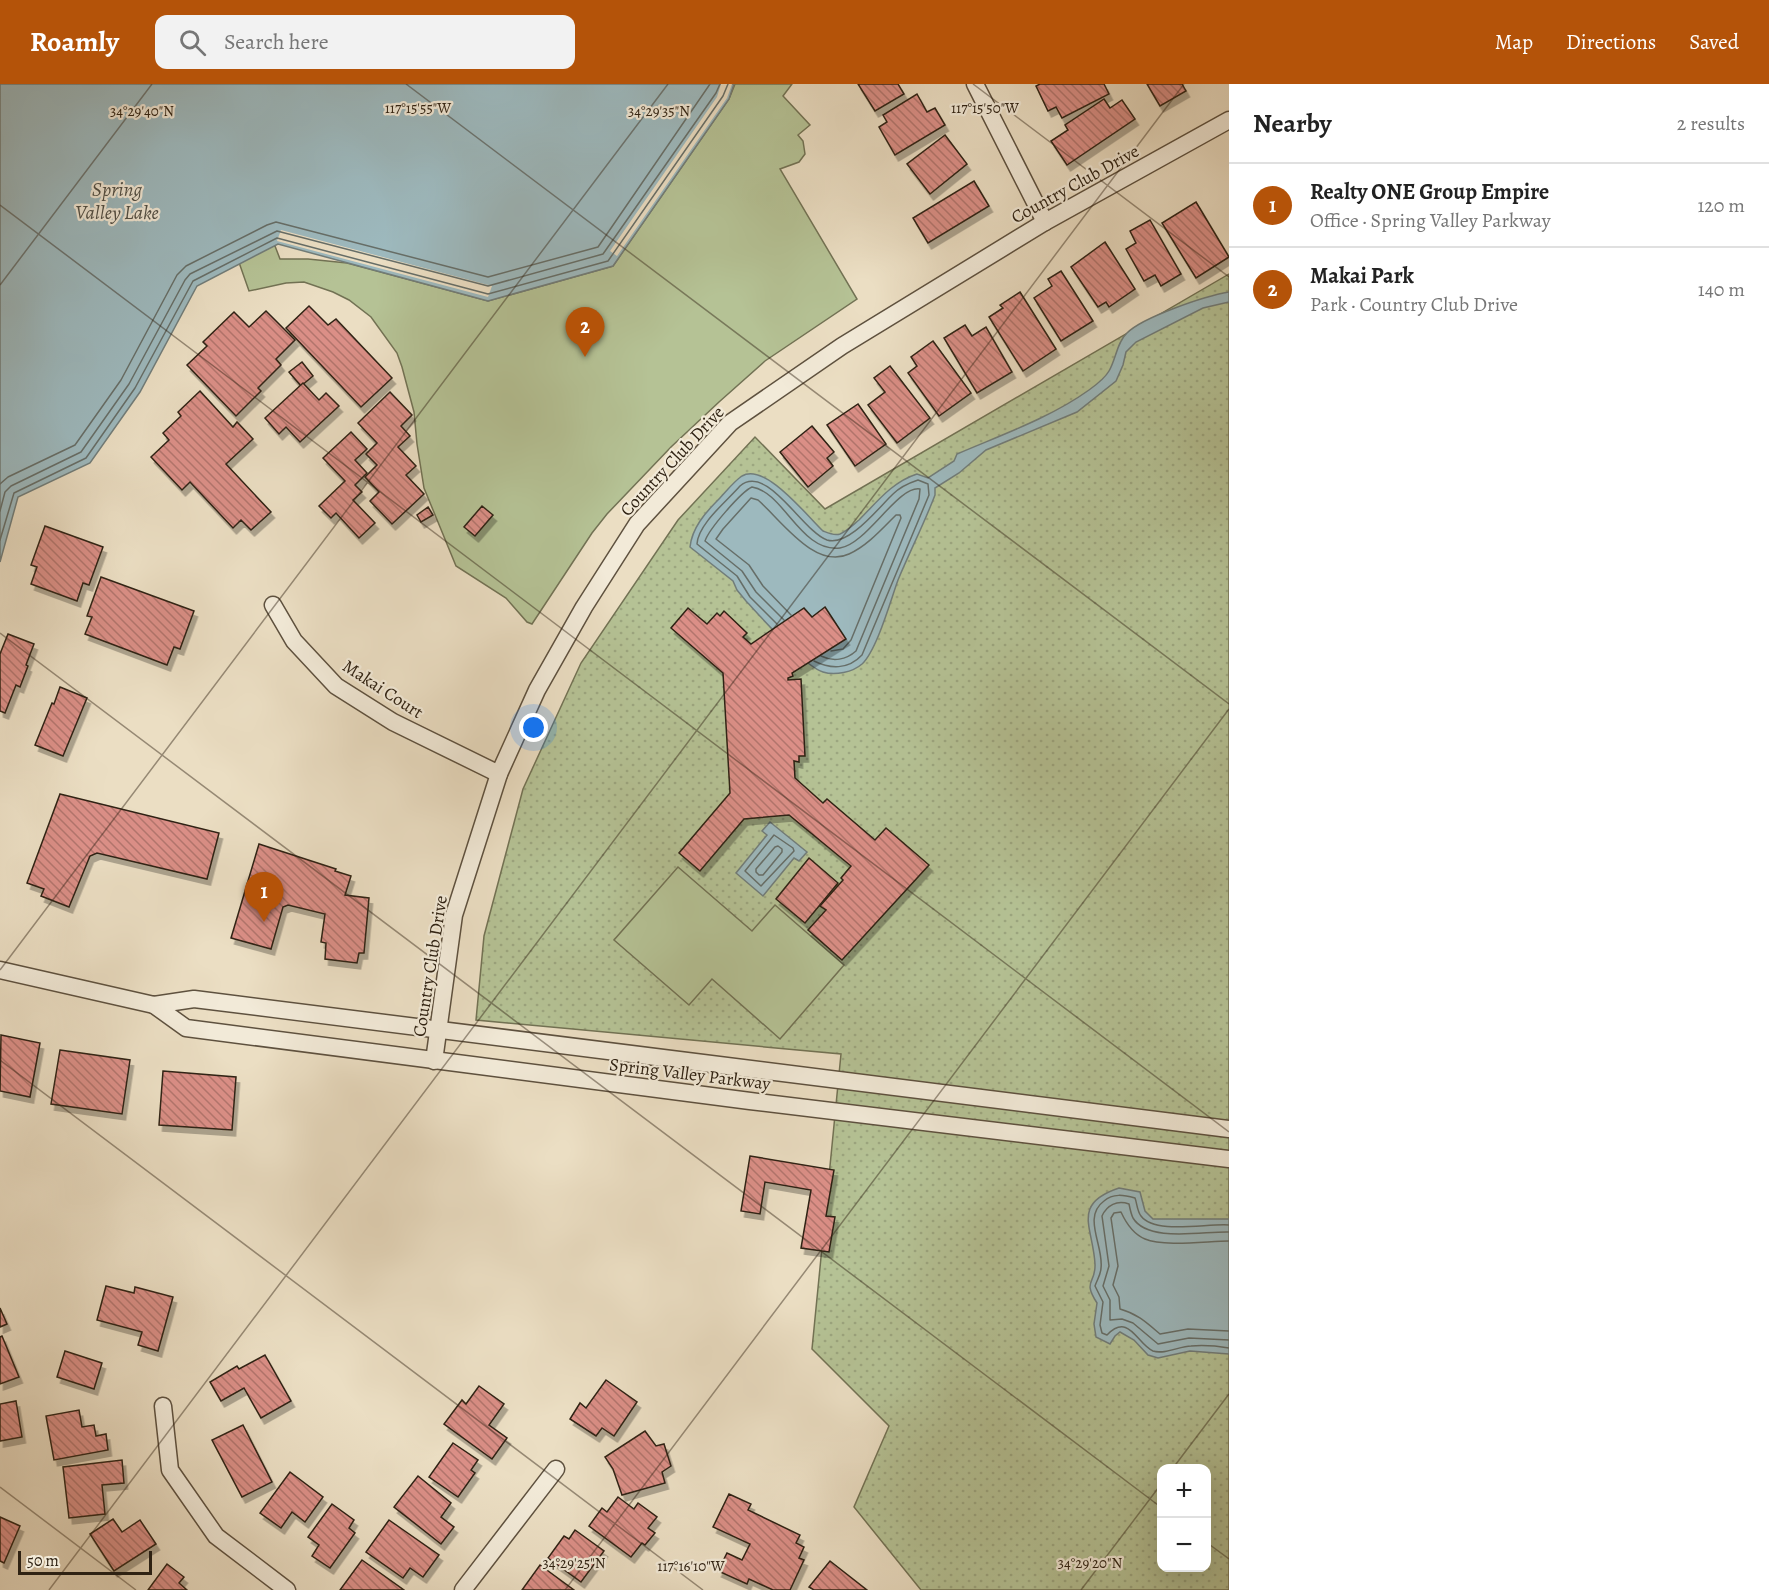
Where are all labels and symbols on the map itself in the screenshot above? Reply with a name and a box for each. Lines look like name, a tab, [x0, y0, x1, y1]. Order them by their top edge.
text: 117°15'55"W	[385, 98, 451, 118]
text: 117°15'50"W	[951, 98, 1019, 118]
text: 34°29'40"N	[110, 101, 174, 121]
text: 34°29'35"N	[628, 101, 690, 121]
street label: Country Club Drive	[1007, 139, 1143, 229]
water label: Spring Valley Lake	[75, 176, 159, 226]
pin: 2	[566, 308, 604, 357]
street label: Country Club Drive	[615, 401, 729, 521]
street label: Makai Court	[338, 654, 428, 724]
your location	[519, 713, 548, 742]
pin: 1	[244, 872, 284, 922]
street label: Country Club Drive	[407, 894, 453, 1038]
street label: Spring Valley Parkway	[608, 1052, 773, 1096]
scale bar	[18, 1548, 152, 1576]
text: 34°29'25"N	[543, 1553, 606, 1573]
text: 34°29'20"N	[1058, 1553, 1122, 1573]
text: 117°16'10"W	[657, 1556, 725, 1576]

